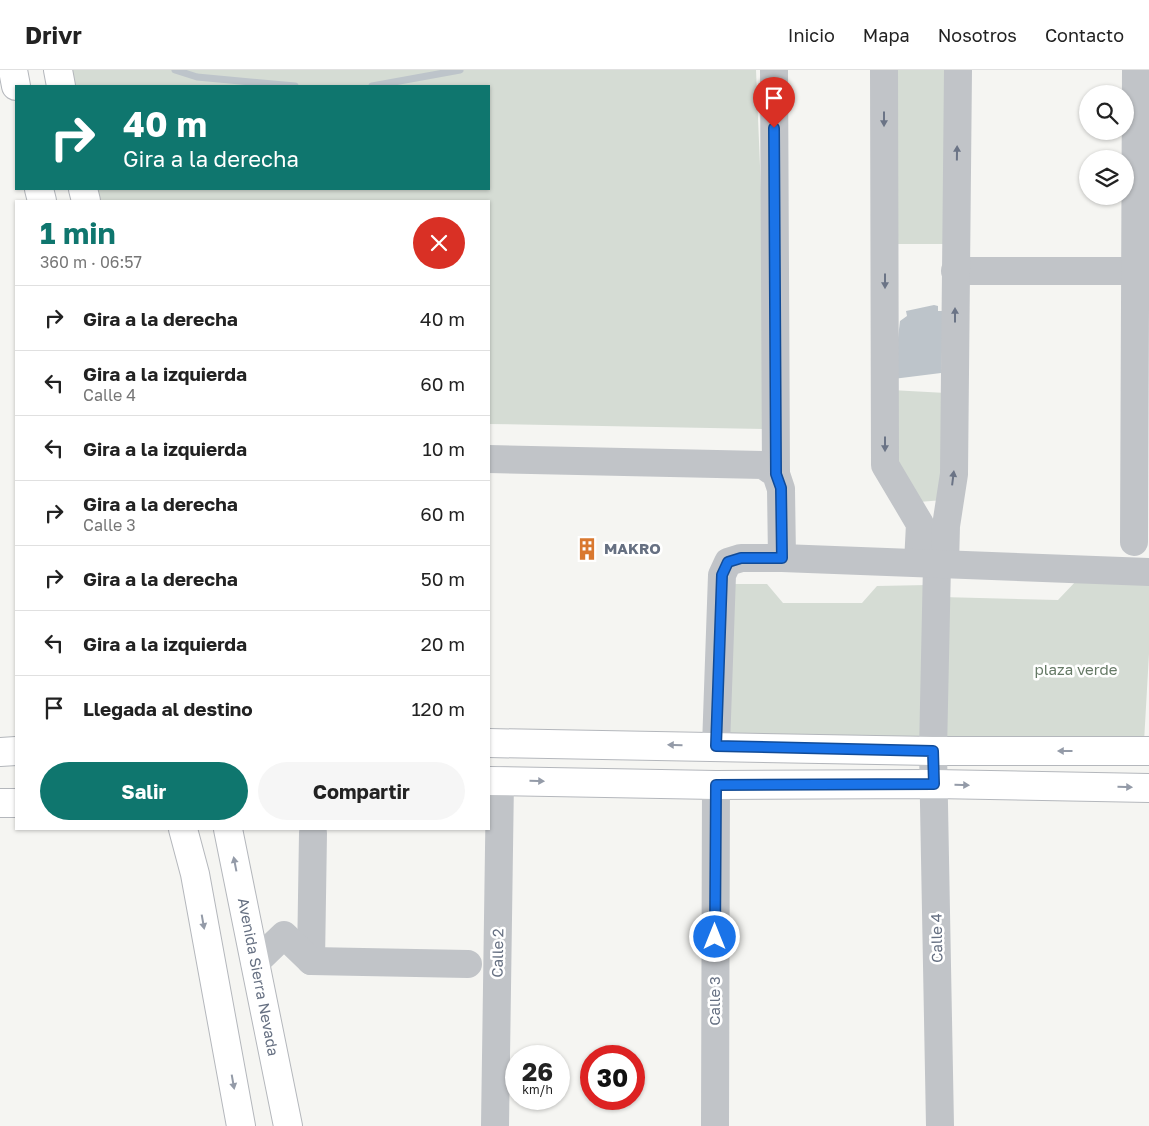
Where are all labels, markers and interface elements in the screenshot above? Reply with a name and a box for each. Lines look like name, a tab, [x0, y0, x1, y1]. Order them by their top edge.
text: Drivr	[25, 20, 82, 49]
text: Inicio	[788, 24, 835, 46]
text: Mapa	[863, 24, 910, 46]
text: Nosotros	[938, 24, 1017, 46]
text: Contacto	[1045, 24, 1124, 46]
pin	[753, 77, 795, 128]
icon: arrive	[760, 84, 788, 112]
map controls	[1079, 85, 1134, 205]
button: search	[1079, 85, 1134, 140]
text: 40 m	[123, 103, 207, 145]
icon: right	[40, 105, 105, 170]
one-way arrow	[881, 111, 889, 127]
text: Gira a la derecha	[123, 145, 299, 172]
one-way arrow	[953, 145, 961, 161]
button: layers	[1079, 150, 1134, 205]
text: 1 min	[40, 215, 116, 251]
button: close	[413, 217, 465, 269]
text: 360 m · 06:57	[40, 252, 142, 272]
one-way arrow	[881, 273, 889, 289]
icon: right	[40, 304, 68, 332]
text: Gira a la derecha	[83, 307, 238, 330]
text: 40 m	[420, 307, 465, 330]
one-way arrow	[951, 307, 959, 323]
text: Gira a la izquierda	[83, 362, 247, 385]
icon: left	[40, 369, 68, 397]
text: 60 m	[420, 372, 465, 395]
text: Calle 4	[83, 385, 136, 405]
icon: left	[40, 434, 68, 462]
one-way arrow	[881, 436, 889, 452]
text: Gira a la izquierda	[83, 437, 247, 460]
text: 10 m	[422, 437, 465, 460]
one-way arrow	[949, 470, 957, 486]
text: Gira a la derecha	[83, 492, 238, 515]
icon: right	[40, 499, 68, 527]
text: 60 m	[420, 502, 465, 525]
text: Calle 3	[83, 515, 136, 535]
building icon: MAKRO	[574, 536, 600, 562]
place label: MAKRO	[604, 539, 661, 557]
icon: right	[40, 564, 68, 592]
text: Gira a la derecha	[83, 567, 238, 590]
text: 50 m	[421, 567, 465, 590]
icon: left	[40, 629, 68, 657]
text: Gira a la izquierda	[83, 632, 247, 655]
text: 20 m	[421, 632, 465, 655]
park label: plaza verde	[1035, 660, 1118, 678]
icon: arrive	[40, 694, 68, 722]
text: Llegada al destino	[83, 697, 253, 720]
text: 120 m	[411, 697, 465, 720]
one-way arrow	[667, 741, 683, 749]
one-way arrow	[1057, 747, 1073, 755]
button: Salir	[40, 762, 248, 820]
button: Compartir	[258, 762, 465, 820]
one-way arrow	[530, 778, 546, 786]
one-way arrow	[955, 781, 971, 789]
one-way arrow	[1117, 784, 1133, 792]
one-way arrow	[231, 856, 239, 871]
street label: Avenida Sierra Nevada	[235, 896, 283, 1057]
position arrow	[688, 910, 740, 962]
street label: Calle 4	[927, 913, 945, 963]
one-way arrow	[200, 914, 208, 930]
street label: Calle 2	[488, 928, 506, 978]
street label: Calle 3	[705, 976, 723, 1026]
speed limit sign: 30	[580, 1045, 645, 1110]
text: 26	[522, 1056, 553, 1087]
one-way arrow	[229, 1074, 237, 1090]
text: km/h	[522, 1082, 553, 1097]

